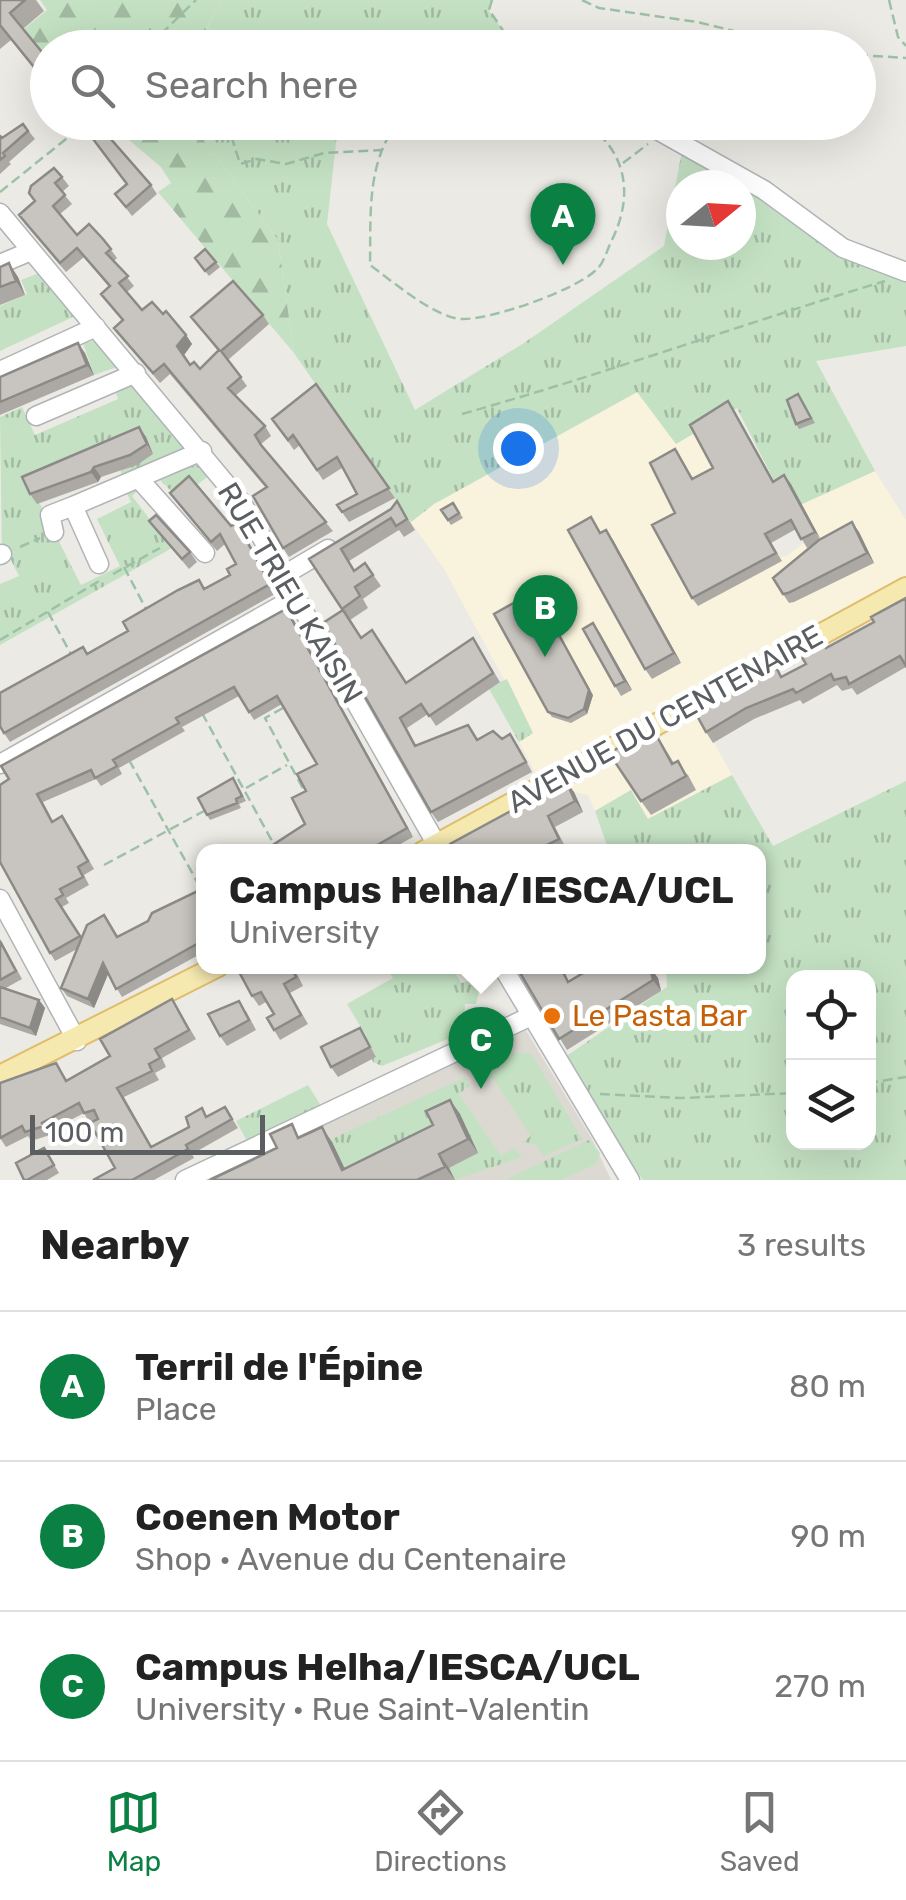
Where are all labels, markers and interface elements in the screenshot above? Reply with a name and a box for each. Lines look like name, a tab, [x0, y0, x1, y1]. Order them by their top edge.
search box	[30, 30, 876, 140]
icon: search	[65, 58, 120, 113]
text: Search here	[145, 62, 358, 108]
north arrow	[666, 170, 756, 260]
pin: A	[530, 182, 596, 265]
your location	[493, 423, 544, 474]
street label: RUE TRIEU KAISIN	[210, 476, 370, 710]
pin: B	[512, 574, 578, 657]
street label: AVENUE DU CENTENAIRE	[501, 617, 829, 821]
popup	[196, 844, 766, 974]
text: Campus Helha/IESCA/UCL	[229, 867, 733, 913]
text: University	[229, 913, 380, 951]
map controls	[786, 970, 876, 1150]
button: locate	[786, 970, 876, 1060]
place label: Le Pasta Bar	[572, 998, 748, 1034]
marker: Le Pasta Bar	[541, 1005, 563, 1027]
pin: C	[448, 1006, 514, 1089]
button: layers	[786, 1060, 876, 1150]
scale bar	[30, 1110, 265, 1154]
text: 100 m	[45, 1116, 124, 1149]
text: Nearby	[40, 1220, 190, 1270]
text: 3 results	[737, 1226, 866, 1264]
text: Terril de l'Épine	[135, 1344, 423, 1390]
text: A	[61, 1367, 84, 1405]
text: 80 m	[789, 1367, 866, 1405]
text: Place	[135, 1390, 217, 1428]
text: Coenen Motor	[135, 1494, 400, 1540]
text: B	[61, 1517, 84, 1555]
text: 90 m	[790, 1517, 866, 1555]
text: Shop · Avenue du Centenaire	[135, 1540, 567, 1578]
text: Campus Helha/IESCA/UCL	[135, 1644, 640, 1690]
text: C	[61, 1667, 84, 1705]
text: 270 m	[774, 1667, 866, 1705]
text: University · Rue Saint-Valentin	[135, 1690, 590, 1728]
tab: Map	[106, 1785, 161, 1878]
tab: Directions	[374, 1785, 507, 1878]
tab: Saved	[720, 1785, 800, 1878]

